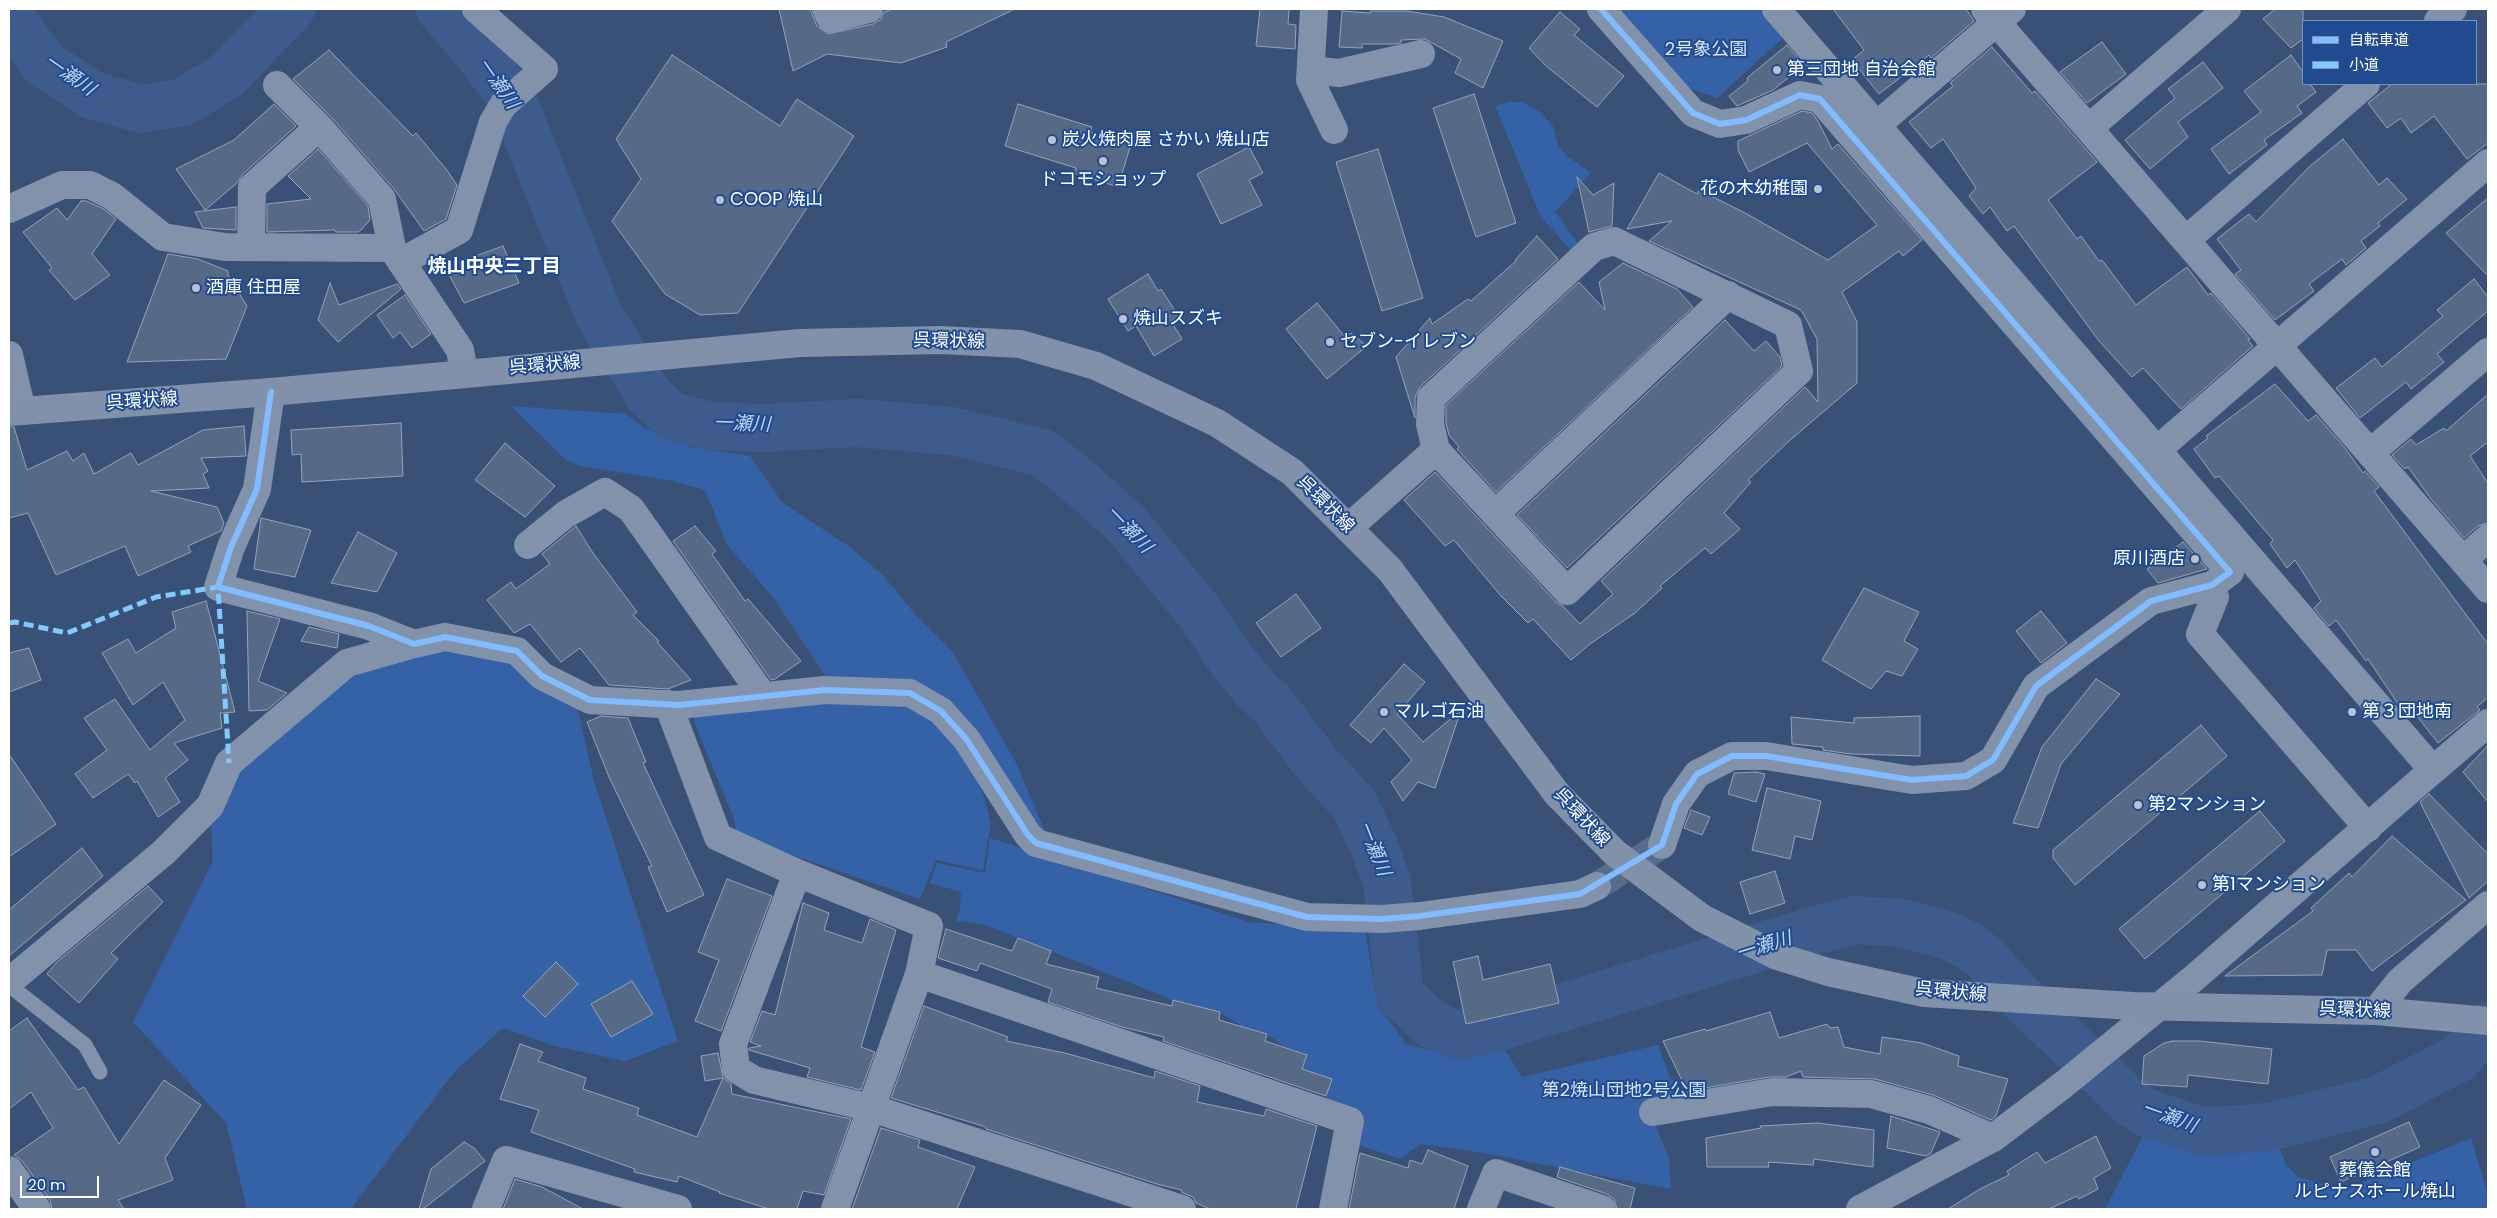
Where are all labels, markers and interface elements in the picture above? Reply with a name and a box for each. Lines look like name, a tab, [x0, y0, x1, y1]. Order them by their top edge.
legend	[2302, 20, 2477, 85]
text: 自転車道	[2349, 29, 2409, 50]
park label: 2号象公園	[1665, 39, 1747, 61]
water label: 一瀬川	[39, 50, 99, 102]
water label: 一瀬川	[471, 54, 523, 114]
text: 小道	[2349, 54, 2379, 75]
place label: 第三団地 自治会館	[1787, 59, 1936, 81]
marker: 第三団地 自治会館	[1771, 64, 1783, 76]
place label: 炭火焼肉屋 さかい 焼山店	[1062, 129, 1270, 151]
marker: 炭火焼肉屋 さかい 焼山店	[1046, 134, 1058, 146]
marker: ドコモショップ	[1097, 155, 1109, 167]
place label: ドコモショップ	[1040, 169, 1166, 191]
place label: 花の木幼稚園	[1700, 178, 1808, 200]
marker: 花の木幼稚園	[1812, 183, 1824, 195]
place label: COOP 焼山	[730, 189, 823, 211]
marker: COOP 焼山	[714, 194, 726, 206]
district label: 焼山中央三丁目	[428, 256, 560, 278]
place label: 酒庫 住田屋	[206, 277, 301, 299]
marker: 酒庫 住田屋	[190, 282, 202, 294]
place label: 焼山スズキ	[1133, 308, 1223, 330]
marker: 焼山スズキ	[1117, 313, 1129, 325]
street label: 呉環状線	[913, 331, 985, 353]
place label: セブン-イレブン	[1340, 331, 1476, 353]
marker: セブン-イレブン	[1324, 336, 1336, 348]
street label: 呉環状線	[508, 352, 582, 380]
street label: 呉環状線	[105, 389, 179, 415]
water label: 一瀬川	[713, 413, 771, 437]
street label: 呉環状線	[1292, 472, 1358, 538]
water label: 一瀬川	[1100, 502, 1156, 558]
place label: 原川酒店	[2113, 548, 2185, 570]
marker: 原川酒店	[2189, 553, 2201, 565]
place label: マルゴ石油	[1394, 701, 1484, 723]
place label: 第３団地南	[2362, 701, 2452, 723]
marker: マルゴ石油	[1378, 706, 1390, 718]
marker: 第３団地南	[2346, 706, 2358, 718]
street label: 呉環状線	[1549, 784, 1613, 852]
place label: 第2マンション	[2148, 794, 2266, 816]
marker: 第2マンション	[2132, 799, 2144, 811]
water label: 一瀬川	[1352, 818, 1394, 880]
place label: 第1マンション	[2212, 874, 2326, 896]
marker: 第1マンション	[2196, 879, 2208, 891]
water label: 一瀬川	[1733, 928, 1795, 966]
street label: 呉環状線	[1914, 979, 1988, 1007]
street label: 呉環状線	[2319, 999, 2391, 1023]
park label: 第2焼山団地2号公園	[1542, 1080, 1706, 1102]
water label: 一瀬川	[2138, 1098, 2200, 1138]
marker: 葬儀会館 ルピナスホール焼山	[2369, 1146, 2381, 1158]
place label: 葬儀会館 ルピナスホール焼山	[2294, 1160, 2456, 1202]
scale bar	[22, 1166, 101, 1198]
text: 20 m	[28, 1174, 66, 1195]

